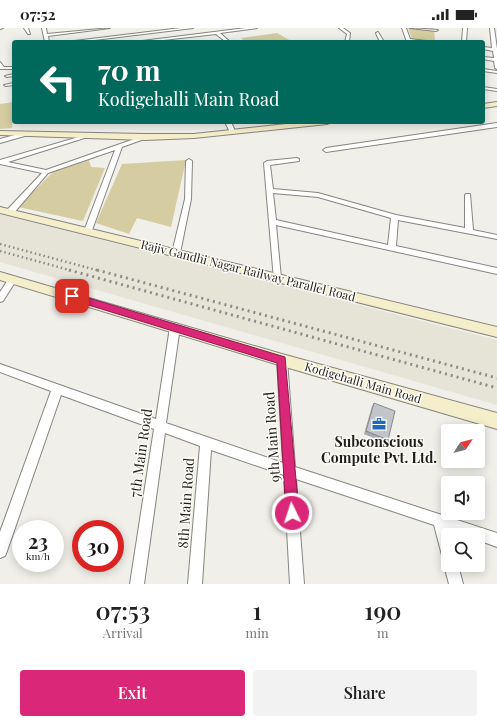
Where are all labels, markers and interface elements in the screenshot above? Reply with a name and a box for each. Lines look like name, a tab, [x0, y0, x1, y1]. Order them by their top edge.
text: 07:52	[20, 4, 56, 24]
text: 70 m	[98, 51, 161, 88]
icon: left	[32, 56, 84, 108]
text: Kodigehalli Main Road	[98, 87, 279, 111]
street label: Rajiv Gandhi Nagar Railway Parallel Road	[139, 236, 357, 305]
pin	[55, 279, 89, 313]
icon: arrive	[61, 285, 83, 307]
street label: Kodigehalli Main Road	[303, 358, 424, 406]
street label: 9th Main Road	[259, 391, 284, 483]
street label: 7th Main Road	[125, 407, 156, 498]
office icon: Subconscious Compute Pvt. Ltd.	[371, 416, 387, 432]
north arrow	[441, 424, 485, 468]
map controls	[441, 424, 485, 572]
place label: Subconscious Compute Pvt. Ltd.	[321, 432, 437, 467]
street label: 8th Main Road	[173, 457, 198, 549]
button: sound	[441, 476, 485, 520]
position arrow	[271, 492, 313, 534]
speed limit sign: 30	[72, 520, 124, 572]
text: 23	[28, 527, 48, 554]
button: search	[441, 528, 485, 572]
text: km/h	[26, 549, 50, 563]
text: 07:53	[96, 594, 150, 626]
text: 1	[253, 594, 262, 626]
text: 190	[364, 594, 401, 626]
text: Arrival	[103, 624, 143, 641]
text: min	[246, 624, 269, 641]
text: m	[377, 624, 389, 641]
button: Exit	[20, 670, 245, 716]
button: Share	[253, 670, 477, 716]

